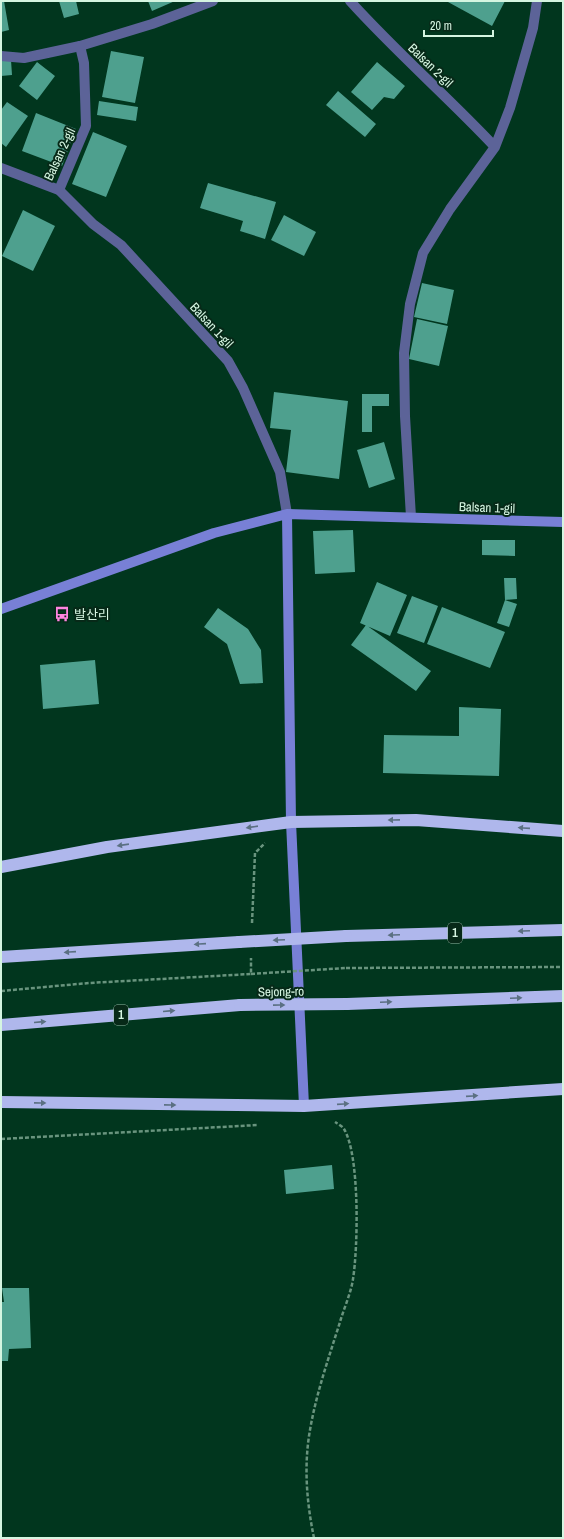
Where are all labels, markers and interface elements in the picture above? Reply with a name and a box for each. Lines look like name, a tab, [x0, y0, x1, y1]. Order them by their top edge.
scale bar	[424, 12, 493, 38]
text: 20 m	[430, 18, 452, 34]
street label: Balsan 2-gil	[404, 40, 457, 91]
street label: Balsan 2-gil	[40, 125, 79, 183]
street label: Balsan 1-gil	[186, 299, 237, 352]
street label: Balsan 1-gil	[459, 498, 515, 517]
bus stop icon: 발산리	[53, 605, 71, 623]
place label: 발산리	[74, 606, 110, 623]
one-way arrow	[387, 817, 400, 823]
one-way arrow	[246, 824, 258, 830]
one-way arrow	[518, 824, 530, 831]
one-way arrow	[117, 842, 130, 848]
road number: 1	[448, 923, 462, 943]
one-way arrow	[518, 928, 530, 935]
one-way arrow	[387, 932, 400, 938]
one-way arrow	[273, 936, 285, 943]
one-way arrow	[194, 941, 206, 948]
one-way arrow	[64, 949, 76, 956]
street label: Sejong-ro	[258, 983, 304, 1000]
one-way arrow	[510, 995, 523, 1001]
one-way arrow	[380, 999, 392, 1006]
one-way arrow	[273, 1002, 286, 1008]
road number: 1	[114, 1005, 128, 1025]
one-way arrow	[163, 1008, 175, 1015]
one-way arrow	[34, 1018, 46, 1025]
one-way arrow	[466, 1092, 478, 1099]
one-way arrow	[34, 1100, 47, 1106]
one-way arrow	[337, 1100, 349, 1107]
one-way arrow	[164, 1102, 177, 1108]

